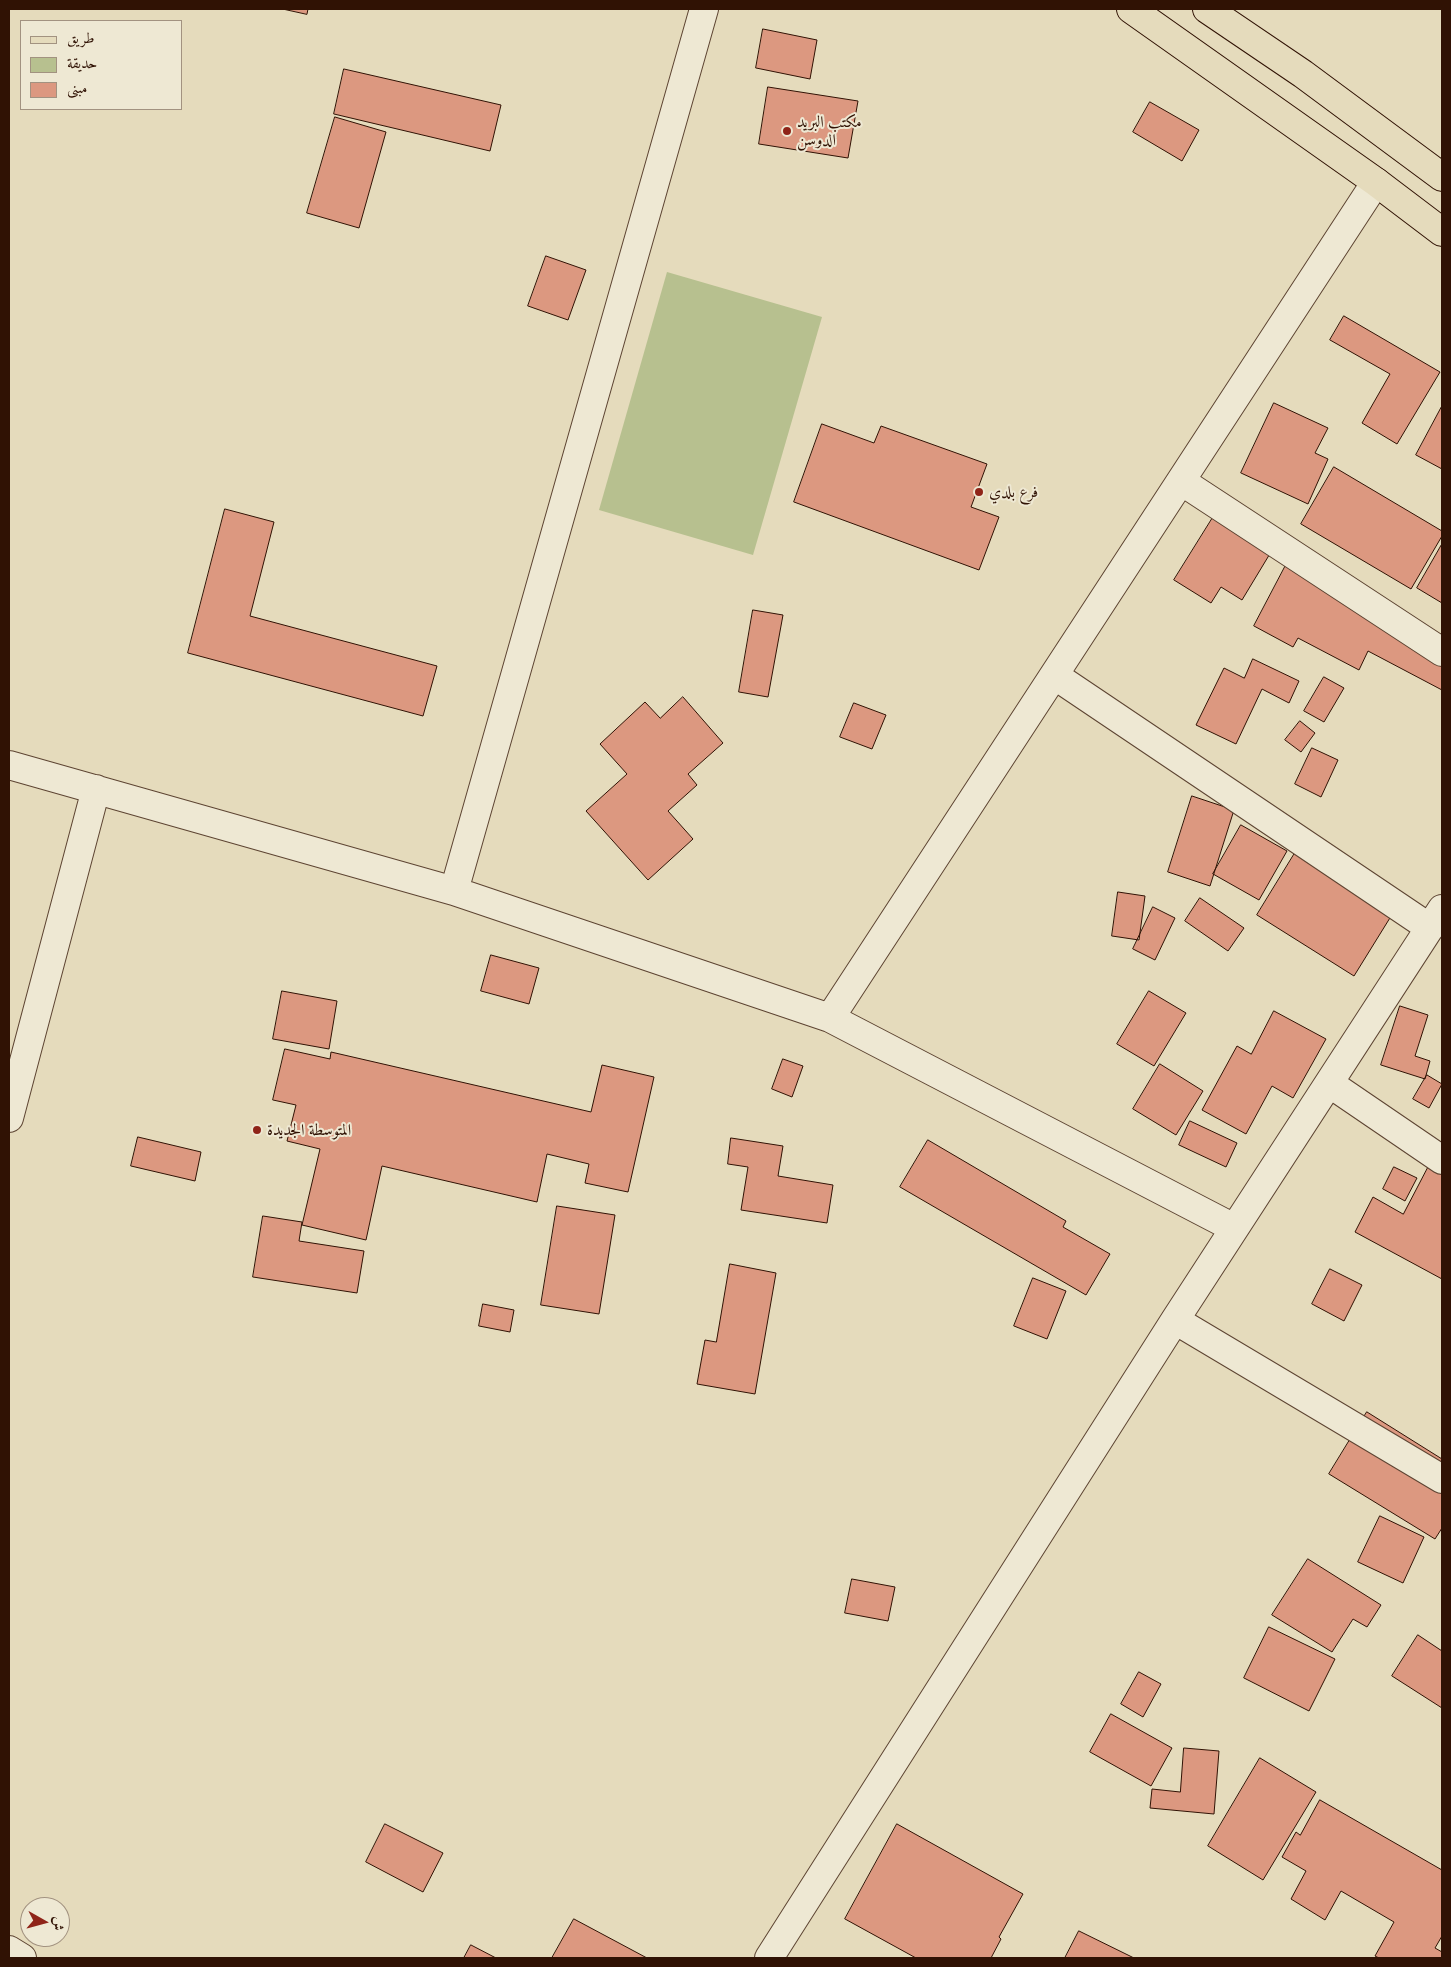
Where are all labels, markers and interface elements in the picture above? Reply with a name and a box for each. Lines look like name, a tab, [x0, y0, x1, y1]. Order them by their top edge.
legend	[20, 20, 182, 110]
text: طريق	[67, 28, 94, 47]
text: حديقة	[67, 53, 97, 72]
text: مبنى	[67, 78, 87, 97]
place label: مكتب البريد الدوسن	[797, 112, 862, 150]
marker: مكتب البريد الدوسن	[781, 125, 793, 137]
place label: فرع بلدي	[989, 482, 1038, 502]
marker: فرع بلدي	[973, 486, 985, 498]
place label: المتوسطة الجديدة	[267, 1120, 351, 1140]
marker: المتوسطة الجديدة	[251, 1124, 263, 1136]
north arrow	[20, 1897, 70, 1947]
text: ش	[49, 1916, 69, 1932]

